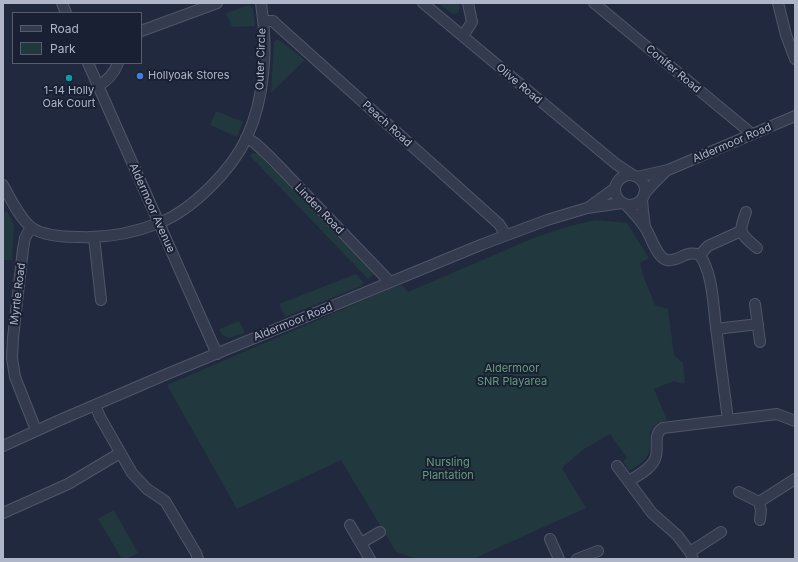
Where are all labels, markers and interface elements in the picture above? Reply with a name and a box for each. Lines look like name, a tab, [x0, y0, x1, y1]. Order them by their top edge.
legend	[12, 12, 142, 64]
text: Road	[50, 21, 79, 36]
street label: Outer Circle	[253, 28, 269, 90]
text: Park	[50, 41, 76, 56]
street label: Conifer Road	[643, 42, 703, 96]
street label: Olive Road	[493, 61, 545, 107]
place label: Hollyoak Stores	[148, 69, 229, 83]
marker: Hollyoak Stores	[135, 71, 145, 81]
marker: 1-14 Holly Oak Court	[64, 73, 74, 83]
place label: 1-14 Holly Oak Court	[43, 84, 95, 110]
street label: Peach Road	[360, 98, 414, 150]
street label: Aldermoor Road	[691, 120, 773, 166]
street label: Aldermoor Avenue	[126, 161, 178, 255]
street label: Linden Road	[292, 181, 346, 237]
street label: Myrtle Road	[8, 262, 28, 326]
street label: Aldermoor Road	[251, 300, 335, 344]
park label: Aldermoor SNR Playarea	[477, 362, 547, 388]
park label: Nursling Plantation	[422, 456, 474, 482]

